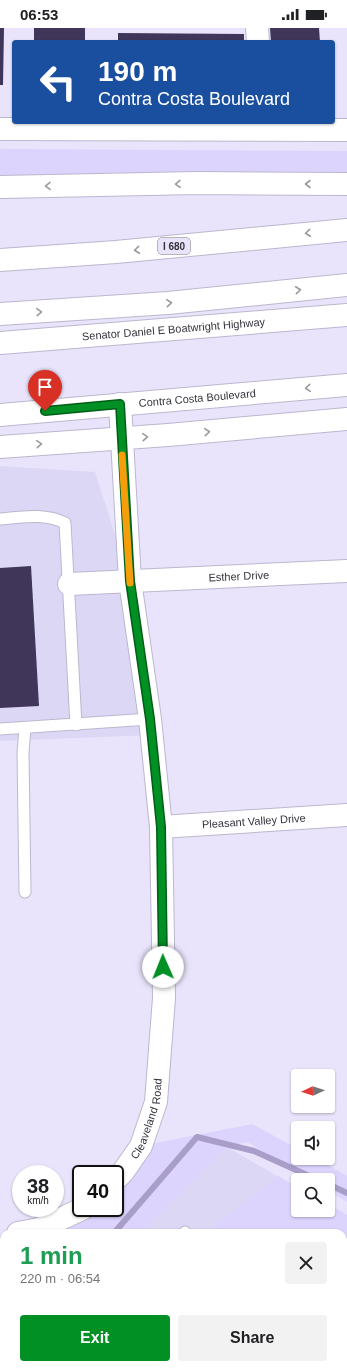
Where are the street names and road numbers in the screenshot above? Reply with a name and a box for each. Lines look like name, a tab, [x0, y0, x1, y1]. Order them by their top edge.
road number: I 680	[158, 238, 190, 254]
street label: Senator Daniel E Boatwright Highway	[81, 316, 266, 342]
street label: Contra Costa Boulevard	[138, 387, 256, 409]
street label: Esther Drive	[208, 569, 269, 583]
street label: Pleasant Valley Drive	[202, 812, 306, 830]
street label: Cleaveland Road	[128, 1078, 164, 1161]

